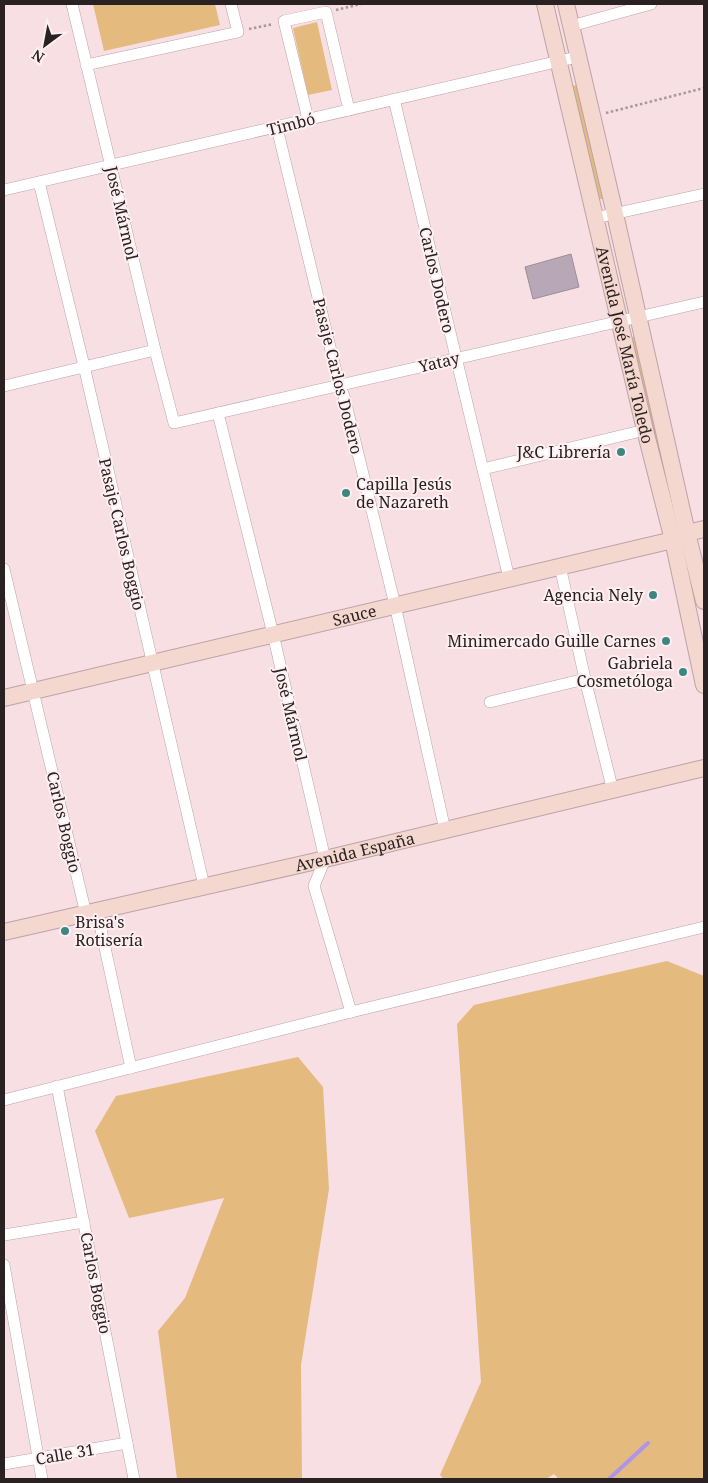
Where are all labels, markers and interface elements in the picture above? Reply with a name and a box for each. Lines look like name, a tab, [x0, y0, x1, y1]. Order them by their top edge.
north arrow	[20, 20, 70, 70]
text: N	[28, 45, 48, 67]
street label: Timbó	[265, 107, 317, 141]
street label: José Mármol	[100, 163, 143, 262]
street label: Carlos Dodero	[414, 225, 460, 335]
street label: Avenida José María Toledo	[591, 244, 659, 446]
street label: Pasaje Carlos Dodero	[308, 296, 368, 456]
street label: Yatay	[415, 346, 463, 378]
place label: J&C Librería	[516, 441, 611, 463]
marker: J&C Librería	[615, 446, 627, 458]
street label: Pasaje Carlos Boggio	[94, 456, 150, 612]
place label: Capilla Jesús de Nazareth	[356, 473, 452, 513]
marker: Capilla Jesús de Nazareth	[340, 487, 352, 499]
place label: Agencia Nely	[544, 584, 644, 606]
marker: Agencia Nely	[647, 589, 659, 601]
street label: Sauce	[330, 599, 378, 631]
place label: Minimercado Guille Carnes	[447, 630, 656, 652]
marker: Minimercado Guille Carnes	[660, 635, 672, 647]
place label: Gabriela Cosmetóloga	[576, 652, 673, 692]
street label: José Mármol	[269, 664, 312, 763]
marker: Gabriela Cosmetóloga	[677, 666, 689, 678]
street label: Carlos Boggio	[42, 769, 86, 875]
street label: Avenida España	[293, 827, 417, 876]
place label: Brisa's Rotisería	[75, 911, 143, 951]
marker: Brisa's Rotisería	[59, 925, 71, 937]
street label: Carlos Boggio	[75, 1230, 117, 1336]
street label: Calle 31	[34, 1438, 96, 1470]

